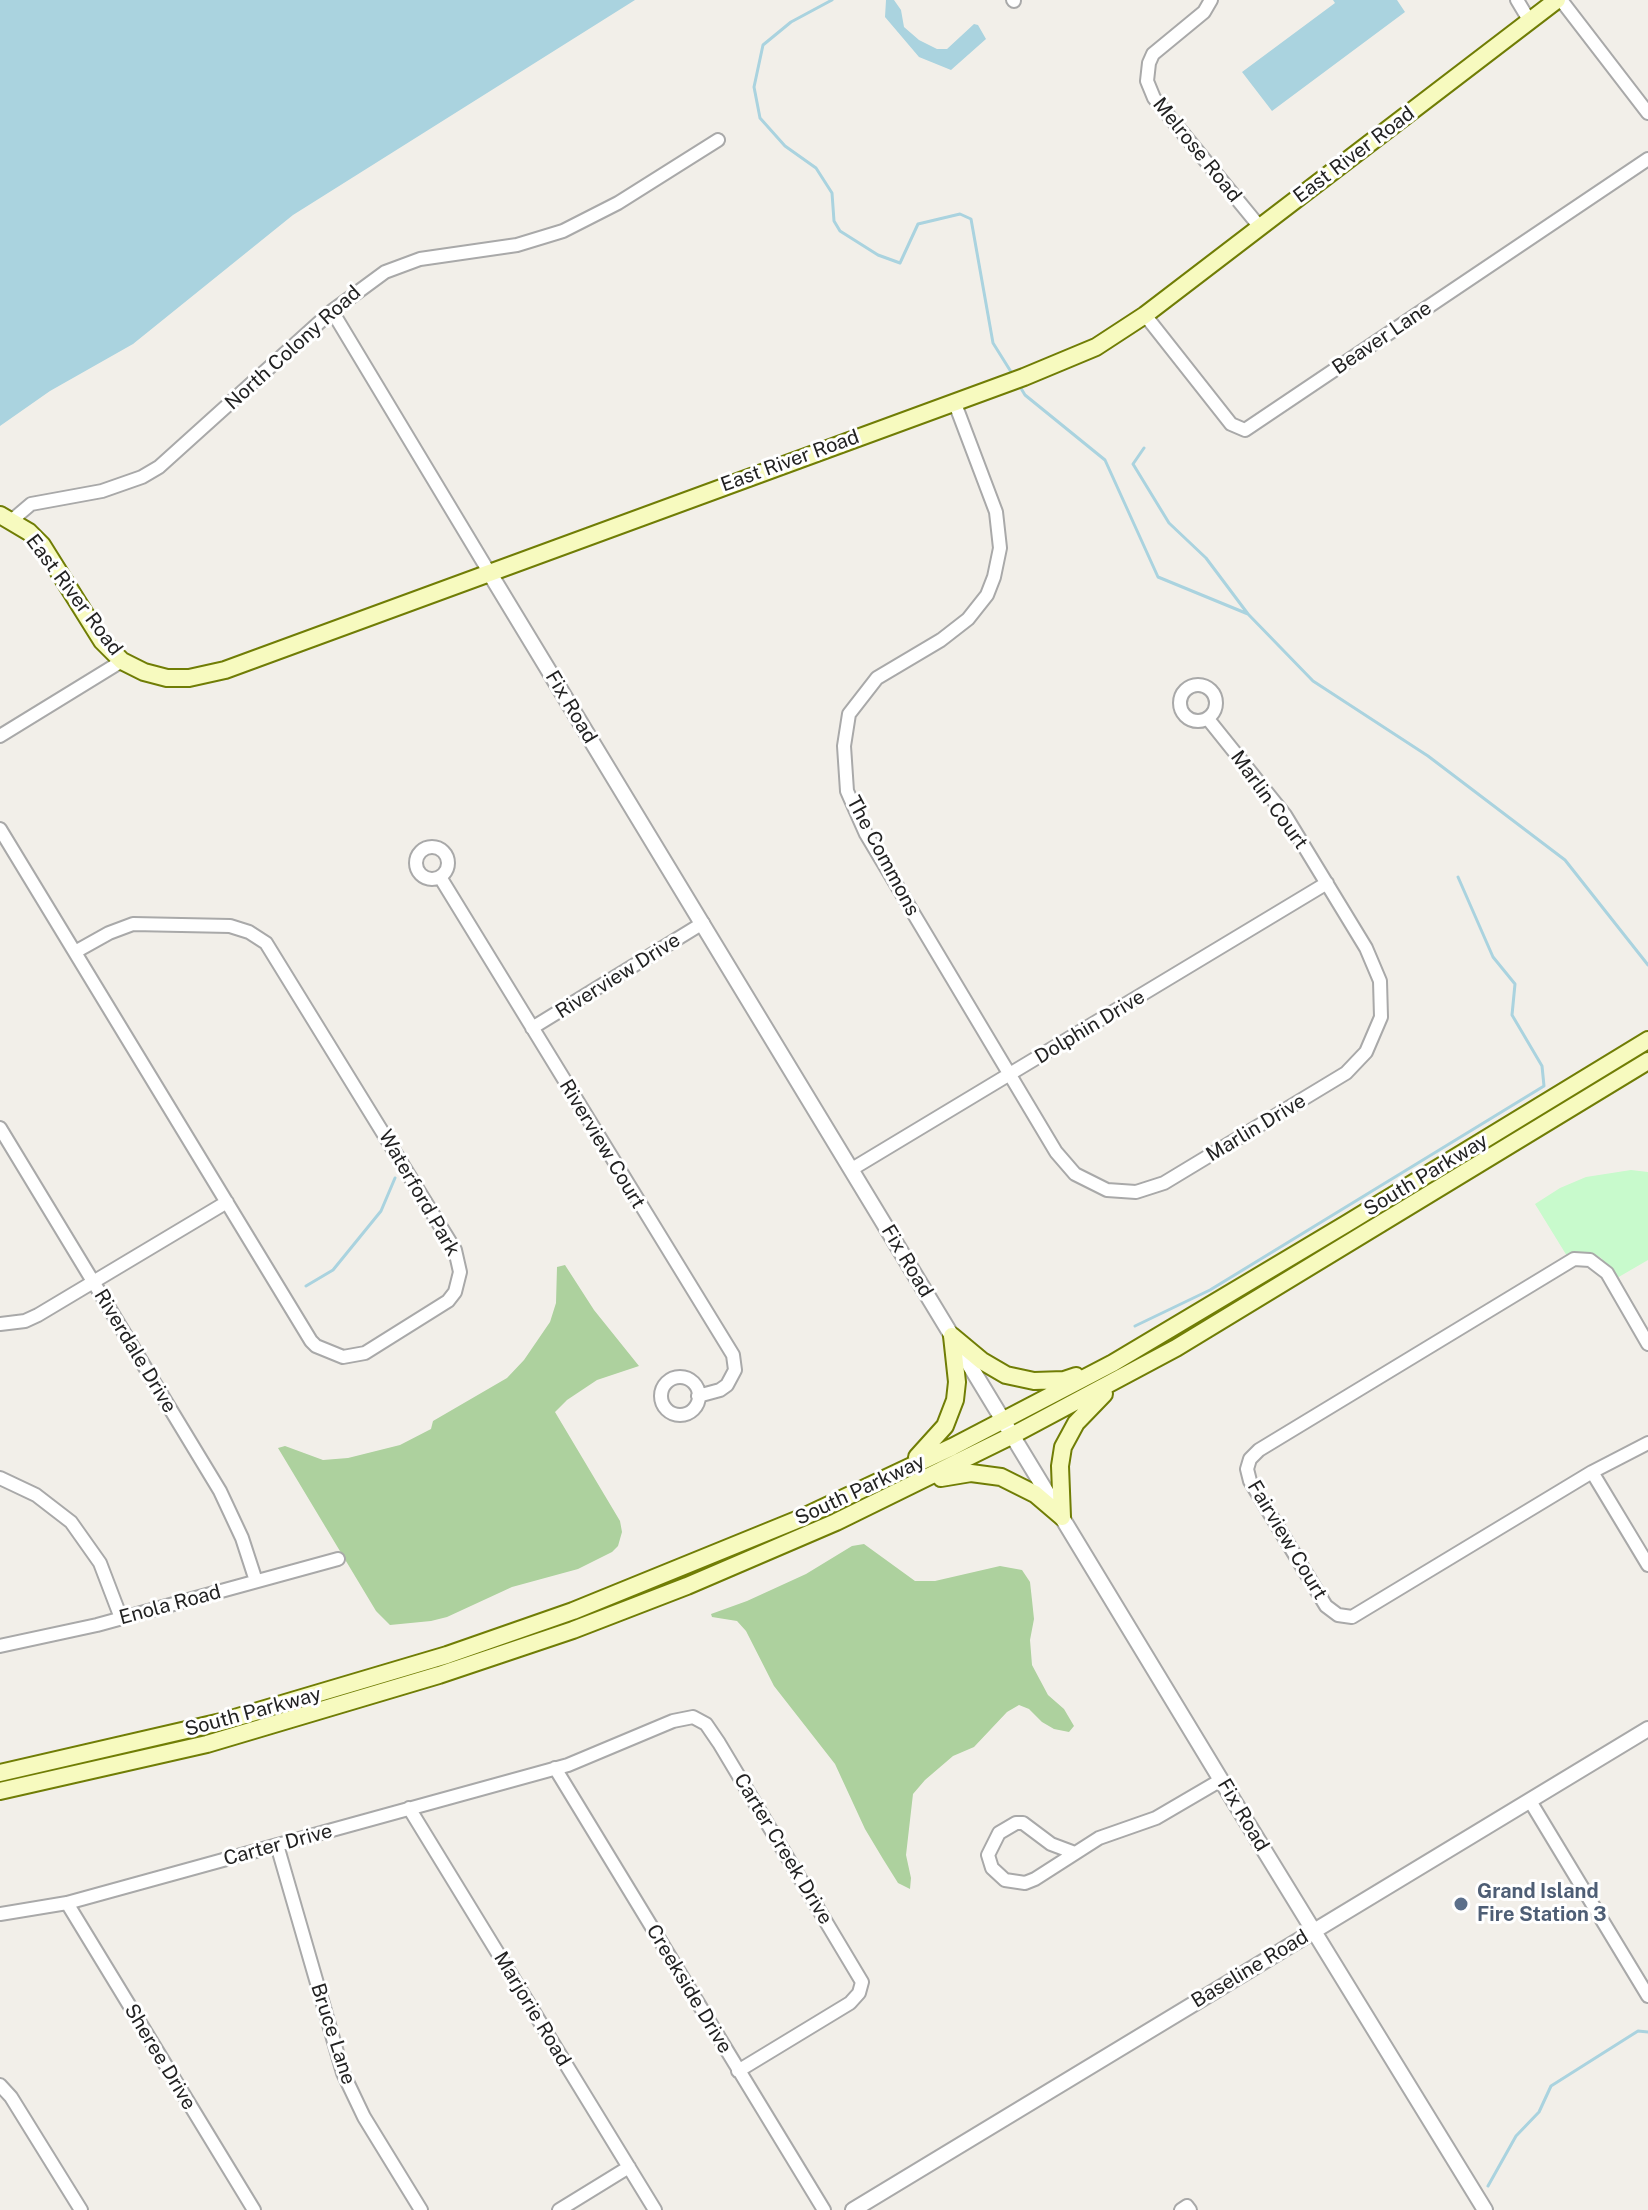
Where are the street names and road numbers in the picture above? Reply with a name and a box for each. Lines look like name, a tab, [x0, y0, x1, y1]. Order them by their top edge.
street label: Melrose Road	[1148, 93, 1246, 207]
street label: East River Road	[1289, 102, 1419, 208]
street label: North Colony Road	[220, 281, 366, 415]
street label: Beaver Lane	[1328, 296, 1436, 380]
street label: East River Road	[718, 425, 862, 497]
street label: East River Road	[21, 530, 127, 660]
street label: Fix Road	[540, 666, 602, 748]
street label: Marlin Court	[1225, 746, 1313, 854]
street label: The Commons	[841, 792, 925, 920]
street label: Riverview Drive	[551, 928, 685, 1024]
street label: Dolphin Drive	[1031, 985, 1149, 1069]
street label: Riverview Court	[554, 1075, 650, 1213]
street label: Marlin Drive	[1202, 1089, 1310, 1167]
street label: Waterford Park	[373, 1126, 465, 1260]
street label: South Parkway	[1360, 1129, 1492, 1221]
street label: Fix Road	[876, 1220, 938, 1302]
street label: Riverdale Drive	[89, 1285, 181, 1417]
street label: South Parkway	[791, 1450, 929, 1530]
street label: Fairview Court	[1242, 1476, 1332, 1604]
street label: Enola Road	[117, 1580, 223, 1630]
street label: South Parkway	[182, 1682, 324, 1742]
street label: Carter Creek Drive	[728, 1769, 838, 1929]
street label: Fix Road	[1212, 1774, 1274, 1856]
street label: Carter Drive	[221, 1819, 335, 1871]
street label: Creekside Drive	[641, 1920, 737, 2058]
street label: Baseline Road	[1187, 1925, 1313, 2013]
street label: Marjorie Road	[488, 1947, 576, 2071]
street label: Bruce Lane	[305, 1980, 361, 2088]
street label: Sheree Drive	[119, 2000, 201, 2114]

